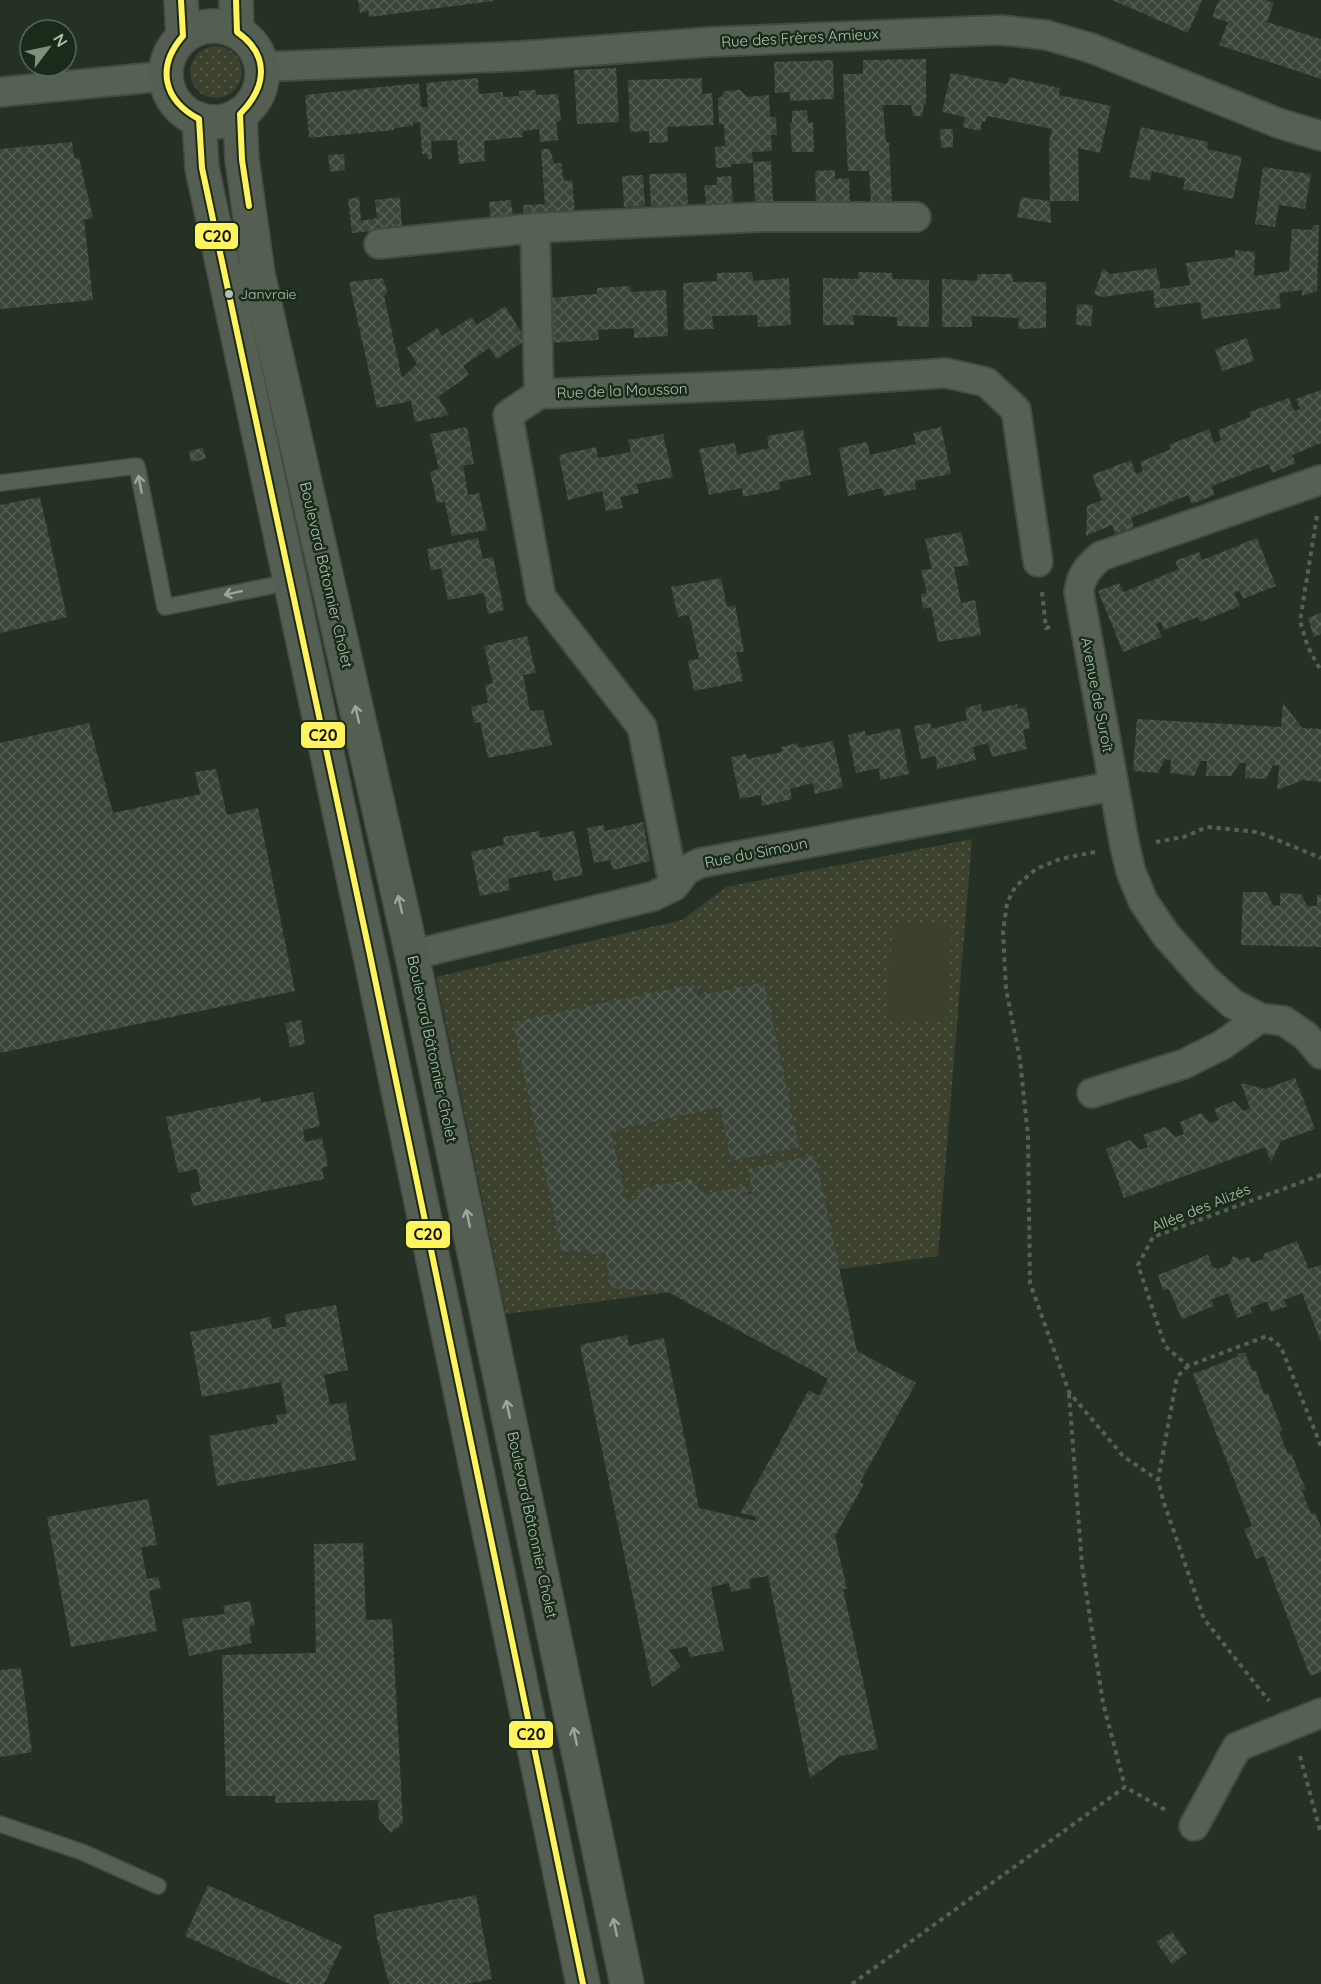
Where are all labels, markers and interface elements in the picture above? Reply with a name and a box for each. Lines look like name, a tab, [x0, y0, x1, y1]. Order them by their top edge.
north arrow	[18, 18, 78, 78]
street label: Rue des Frères Amieux	[721, 24, 879, 51]
text: N	[49, 30, 72, 50]
line badge: C20	[194, 222, 239, 250]
text: C20	[203, 226, 232, 246]
place label: Janvraie	[240, 285, 297, 303]
marker: Janvraie	[223, 288, 235, 300]
street label: Rue de la Mousson	[556, 379, 688, 402]
one-way arrow	[134, 475, 145, 495]
street label: Boulevard Bâtonnier Cholet	[296, 480, 357, 670]
one-way arrow	[223, 588, 243, 599]
street label: Avenue de Suroît	[1077, 636, 1118, 754]
one-way arrow	[351, 704, 363, 723]
line badge: C20	[300, 721, 346, 749]
text: C20	[309, 725, 338, 745]
street label: Rue du Simoun	[703, 833, 809, 872]
one-way arrow	[394, 895, 406, 914]
street label: Boulevard Bâtonnier Cholet	[403, 954, 462, 1144]
street label: Allée des Alizés	[1149, 1179, 1253, 1236]
one-way arrow	[461, 1208, 473, 1227]
line badge: C20	[405, 1220, 451, 1249]
text: C20	[414, 1224, 443, 1244]
one-way arrow	[502, 1399, 513, 1419]
street label: Boulevard Bâtonnier Cholet	[503, 1430, 562, 1620]
line badge: C20	[508, 1720, 554, 1749]
text: C20	[517, 1724, 546, 1744]
one-way arrow	[569, 1727, 580, 1746]
one-way arrow	[609, 1917, 620, 1937]

